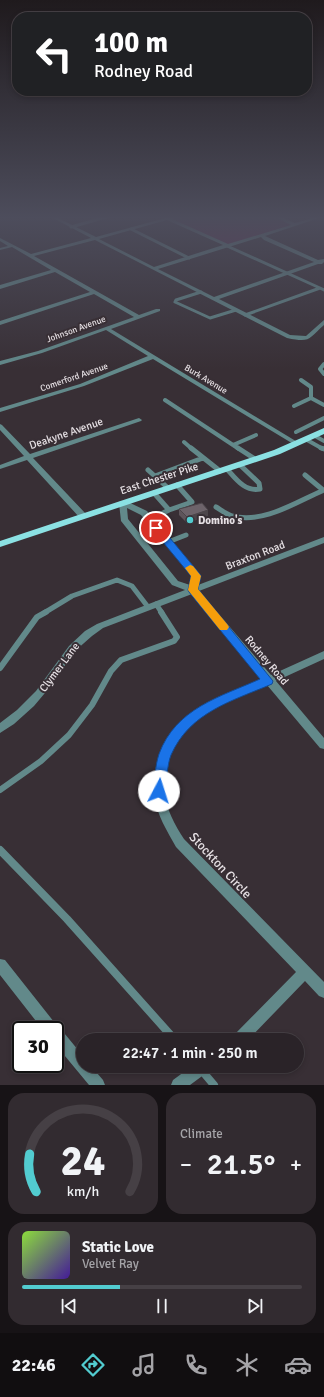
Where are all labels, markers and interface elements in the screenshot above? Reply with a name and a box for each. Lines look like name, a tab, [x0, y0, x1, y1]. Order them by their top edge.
text: 100 m	[94, 26, 168, 60]
icon: left	[28, 28, 80, 80]
text: Rodney Road	[94, 60, 193, 82]
street label: Johnson Avenue	[45, 313, 108, 345]
street label: Comerford Avenue	[39, 361, 110, 394]
street label: Burk Avenue	[182, 362, 230, 397]
street label: Deakyne Avenue	[28, 415, 105, 452]
street label: East Chester Pike	[118, 460, 200, 497]
pin	[139, 511, 173, 545]
place label: Domino's	[198, 514, 243, 527]
marker: Domino's	[185, 515, 195, 525]
icon: arrive	[145, 517, 167, 539]
street label: Braxton Road	[224, 538, 287, 573]
street label: Rodney Road	[242, 633, 291, 688]
street label: Clymer Lane	[37, 640, 82, 695]
position arrow	[138, 770, 180, 812]
street label: Stockton Circle	[186, 829, 255, 902]
speed limit sign: 30	[12, 1021, 64, 1073]
text: 22:47 · 1 min · 250 m	[123, 1044, 257, 1062]
text: Climate	[180, 1126, 223, 1142]
text: 24	[61, 1135, 105, 1186]
text: 21.5°	[207, 1146, 275, 1183]
text: −	[180, 1151, 192, 1178]
text: +	[290, 1151, 302, 1178]
text: km/h	[67, 1182, 99, 1199]
text: Static Love	[82, 1238, 154, 1256]
text: Velvet Ray	[82, 1256, 139, 1272]
icon: previous	[58, 1295, 80, 1317]
icon: pause	[151, 1295, 173, 1317]
icon: next	[244, 1295, 266, 1317]
icon: directions	[79, 1351, 107, 1379]
icon: music	[130, 1351, 158, 1379]
icon: phone	[182, 1351, 210, 1379]
icon: climate	[233, 1351, 261, 1379]
icon: car	[284, 1351, 312, 1379]
text: 22:46	[12, 1354, 56, 1376]

